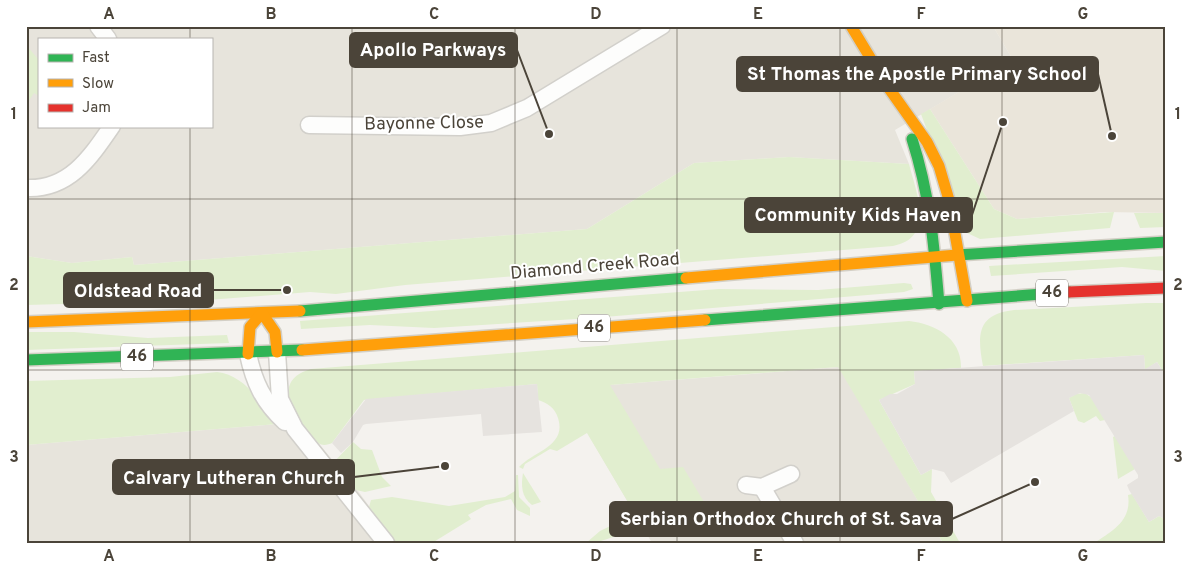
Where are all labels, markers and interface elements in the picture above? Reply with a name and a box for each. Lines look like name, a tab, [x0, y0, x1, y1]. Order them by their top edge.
text: A	[103, 5, 115, 25]
text: B	[265, 5, 277, 25]
text: C	[429, 5, 439, 25]
text: D	[590, 5, 602, 25]
text: E	[753, 5, 763, 25]
text: F	[916, 5, 926, 25]
text: G	[1078, 5, 1088, 25]
callout: Apollo Parkways	[350, 33, 517, 67]
legend	[38, 38, 212, 128]
text: Apollo Parkways	[360, 39, 506, 63]
text: Fast	[82, 49, 110, 68]
callout: St Thomas the Apostle Primary School	[737, 57, 1098, 91]
text: St Thomas the Apostle Primary School	[747, 63, 1087, 87]
text: Slow	[82, 75, 114, 94]
text: Jam	[82, 99, 111, 118]
text: 1	[11, 105, 17, 125]
text: 1	[1175, 105, 1181, 125]
street label: Bayonne Close	[364, 111, 484, 137]
callout: Community Kids Haven	[745, 198, 972, 232]
text: Community Kids Haven	[755, 204, 961, 228]
street label: Diamond Creek Road	[509, 248, 681, 286]
callout: Oldstead Road	[64, 273, 213, 307]
text: 2	[9, 276, 19, 296]
text: 2	[1173, 276, 1183, 296]
text: Oldstead Road	[74, 280, 202, 304]
road number: 46	[1036, 280, 1068, 306]
road number: 46	[578, 314, 610, 342]
road number: 46	[121, 344, 153, 371]
text: 3	[9, 448, 19, 468]
text: 3	[1173, 448, 1183, 468]
callout: Calvary Lutheran Church	[113, 460, 354, 494]
text: Calvary Lutheran Church	[123, 467, 345, 491]
callout: Serbian Orthodox Church of St. Sava	[610, 502, 952, 536]
text: Serbian Orthodox Church of St. Sava	[620, 508, 942, 532]
text: A	[103, 547, 115, 567]
text: B	[265, 547, 277, 567]
text: C	[429, 547, 439, 567]
text: D	[590, 547, 602, 567]
text: E	[753, 547, 763, 567]
text: F	[916, 547, 926, 567]
text: G	[1078, 547, 1088, 567]

